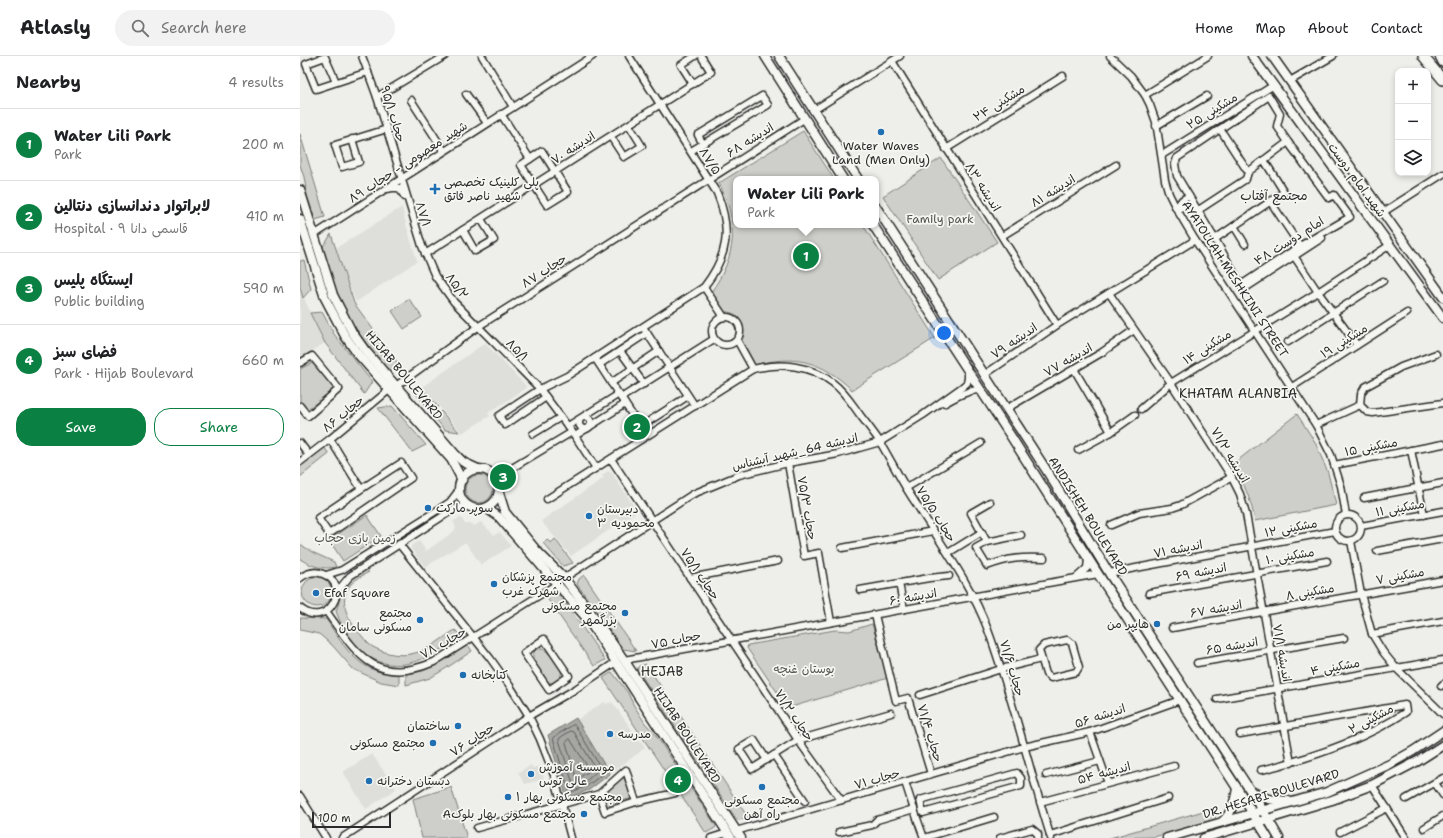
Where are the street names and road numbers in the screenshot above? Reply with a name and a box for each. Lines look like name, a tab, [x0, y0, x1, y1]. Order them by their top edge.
street label: مشکینی ۲۴	[970, 81, 1028, 125]
street label: حجاب ۹۵/۱	[377, 84, 409, 144]
street label: مشکینی ۲۵	[1183, 89, 1241, 133]
street label: شهید معصومی - حجاب ۸۹	[345, 118, 471, 206]
street label: اندیشه ۶۸	[723, 119, 777, 161]
street label: اندیشه ۷۰	[548, 128, 598, 168]
street label: شهید امام دوست	[1324, 140, 1389, 221]
street label: ۸۷/۵	[695, 144, 725, 178]
street label: اندیشه ۸۳	[962, 159, 1004, 215]
street label: اندیشه ۸۱	[1028, 171, 1078, 211]
street label: AYATOLLAH MESHKINI STREET	[1178, 198, 1292, 361]
street label: ۸۷/۱	[412, 199, 434, 229]
street label: امام دوست ۴۸	[1251, 213, 1328, 270]
street label: حجاب ۸۷	[518, 250, 570, 292]
street label: ۸۵/۲	[442, 270, 472, 302]
street label: اندیشه ۷۹	[987, 319, 1041, 362]
street label: مشکینی ۱۹	[1317, 320, 1371, 362]
street label: مشکینی ۱۴	[1180, 326, 1234, 368]
street label: HIJAB BOULEVARD	[362, 327, 446, 423]
street label: ۸۵/۱	[502, 335, 532, 365]
street label: اندیشه ۷۷	[1041, 340, 1095, 380]
street label: حجاب ۸۶	[319, 392, 367, 436]
street label: اندیشه ۷۱/۲	[1207, 424, 1253, 486]
street label: اندیشه 64_شهید آبشناس	[730, 430, 860, 474]
street label: مشکینی ۱۵	[1343, 434, 1399, 460]
street label: ANDISHEH BOULEVARD	[1045, 454, 1131, 579]
street label: حجاب ۷۵/۳	[793, 475, 821, 541]
street label: حجاب ۷۵/۵	[912, 483, 960, 545]
street label: مشکینی ۱۱	[1374, 496, 1426, 520]
street label: مشکینی ۱۲	[1263, 515, 1319, 541]
street label: اندیشه ۷۱	[1152, 536, 1204, 562]
street label: مشکینی ۱۰	[1264, 544, 1316, 568]
street label: حجاب ۷۵/۱	[677, 545, 723, 603]
street label: اندیشه ۶۹	[1174, 559, 1228, 585]
street label: مشکینی ۷	[1374, 564, 1426, 588]
street label: مشکینی ۸	[1284, 580, 1336, 604]
street label: اندیشه ۶۰	[888, 585, 938, 609]
street label: اندیشه ۶۷	[1189, 597, 1243, 621]
street label: حجاب ۷۸	[417, 623, 469, 663]
street label: اندیشه ۷۱/۱	[1269, 623, 1295, 683]
street label: حجاب ۷۵	[650, 627, 702, 653]
street label: اندیشه ۶۵	[1205, 634, 1259, 658]
street label: حجاب ۷۱/۶	[996, 638, 1028, 698]
street label: مشکینی ۴	[1309, 655, 1361, 679]
street label: HIJAB BOULEVARD	[650, 684, 724, 786]
street label: حجاب ۷۱/۲	[771, 686, 817, 744]
street label: اندیشه ۵۶	[1072, 700, 1128, 732]
street label: مشکینی ۲	[1346, 700, 1396, 738]
street label: حجاب ۷۱/۴	[914, 702, 946, 764]
street label: حجاب ۷۶	[447, 720, 497, 760]
street label: اندیشه ۵۴	[1076, 758, 1132, 788]
street label: حجاب ۷۱	[852, 765, 902, 793]
street label: DR. HESABI BOULEVARD	[1201, 766, 1341, 822]

